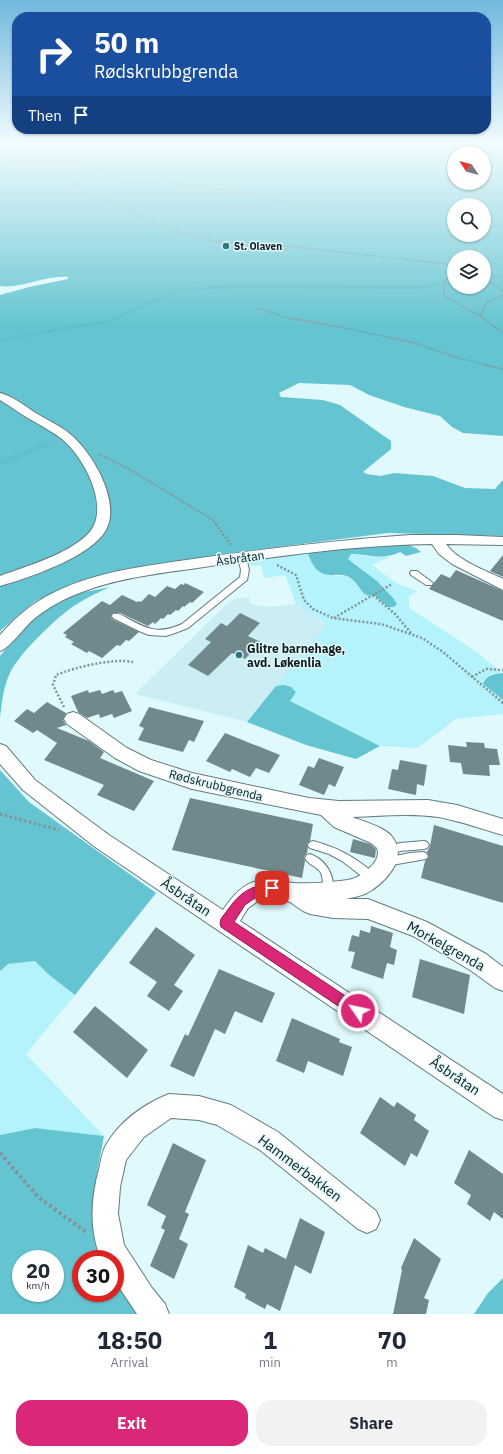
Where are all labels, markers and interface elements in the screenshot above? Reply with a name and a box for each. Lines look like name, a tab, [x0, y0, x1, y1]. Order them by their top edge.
text: 50 m	[94, 24, 159, 61]
icon: right	[28, 28, 80, 80]
text: Rødskrubbgrenda	[94, 60, 238, 83]
icon: arrive	[70, 104, 92, 126]
text: Then	[28, 106, 62, 125]
north arrow	[447, 146, 491, 190]
map controls	[447, 146, 491, 294]
button: search	[447, 198, 491, 242]
place label: St. Olaven	[234, 240, 282, 253]
marker: St. Olaven	[221, 241, 231, 251]
button: layers	[447, 250, 491, 294]
street label: Åsbråtan	[215, 547, 265, 569]
place label: Glitre barnehage, avd. Løkenlia	[247, 641, 345, 670]
marker: Glitre barnehage, avd. Løkenlia	[234, 650, 244, 660]
street label: Rødskrubbgrenda	[168, 766, 265, 804]
pin	[255, 871, 289, 905]
street label: Åsbråtan	[157, 873, 215, 920]
icon: arrive	[261, 877, 283, 899]
street label: Morkelgrenda	[404, 917, 489, 975]
position arrow	[337, 990, 379, 1032]
street label: Åsbråtan	[426, 1052, 484, 1099]
street label: Hammerbakken	[254, 1131, 346, 1205]
speed limit sign: 30	[72, 1250, 124, 1302]
text: 20	[26, 1257, 50, 1284]
text: km/h	[26, 1279, 50, 1292]
text: 18:50	[97, 1324, 162, 1356]
text: 1	[263, 1324, 277, 1356]
text: 70	[377, 1324, 406, 1356]
text: Arrival	[110, 1354, 148, 1371]
text: min	[259, 1354, 281, 1371]
text: m	[386, 1354, 398, 1371]
button: Exit	[16, 1400, 248, 1446]
button: Share	[256, 1400, 487, 1446]

